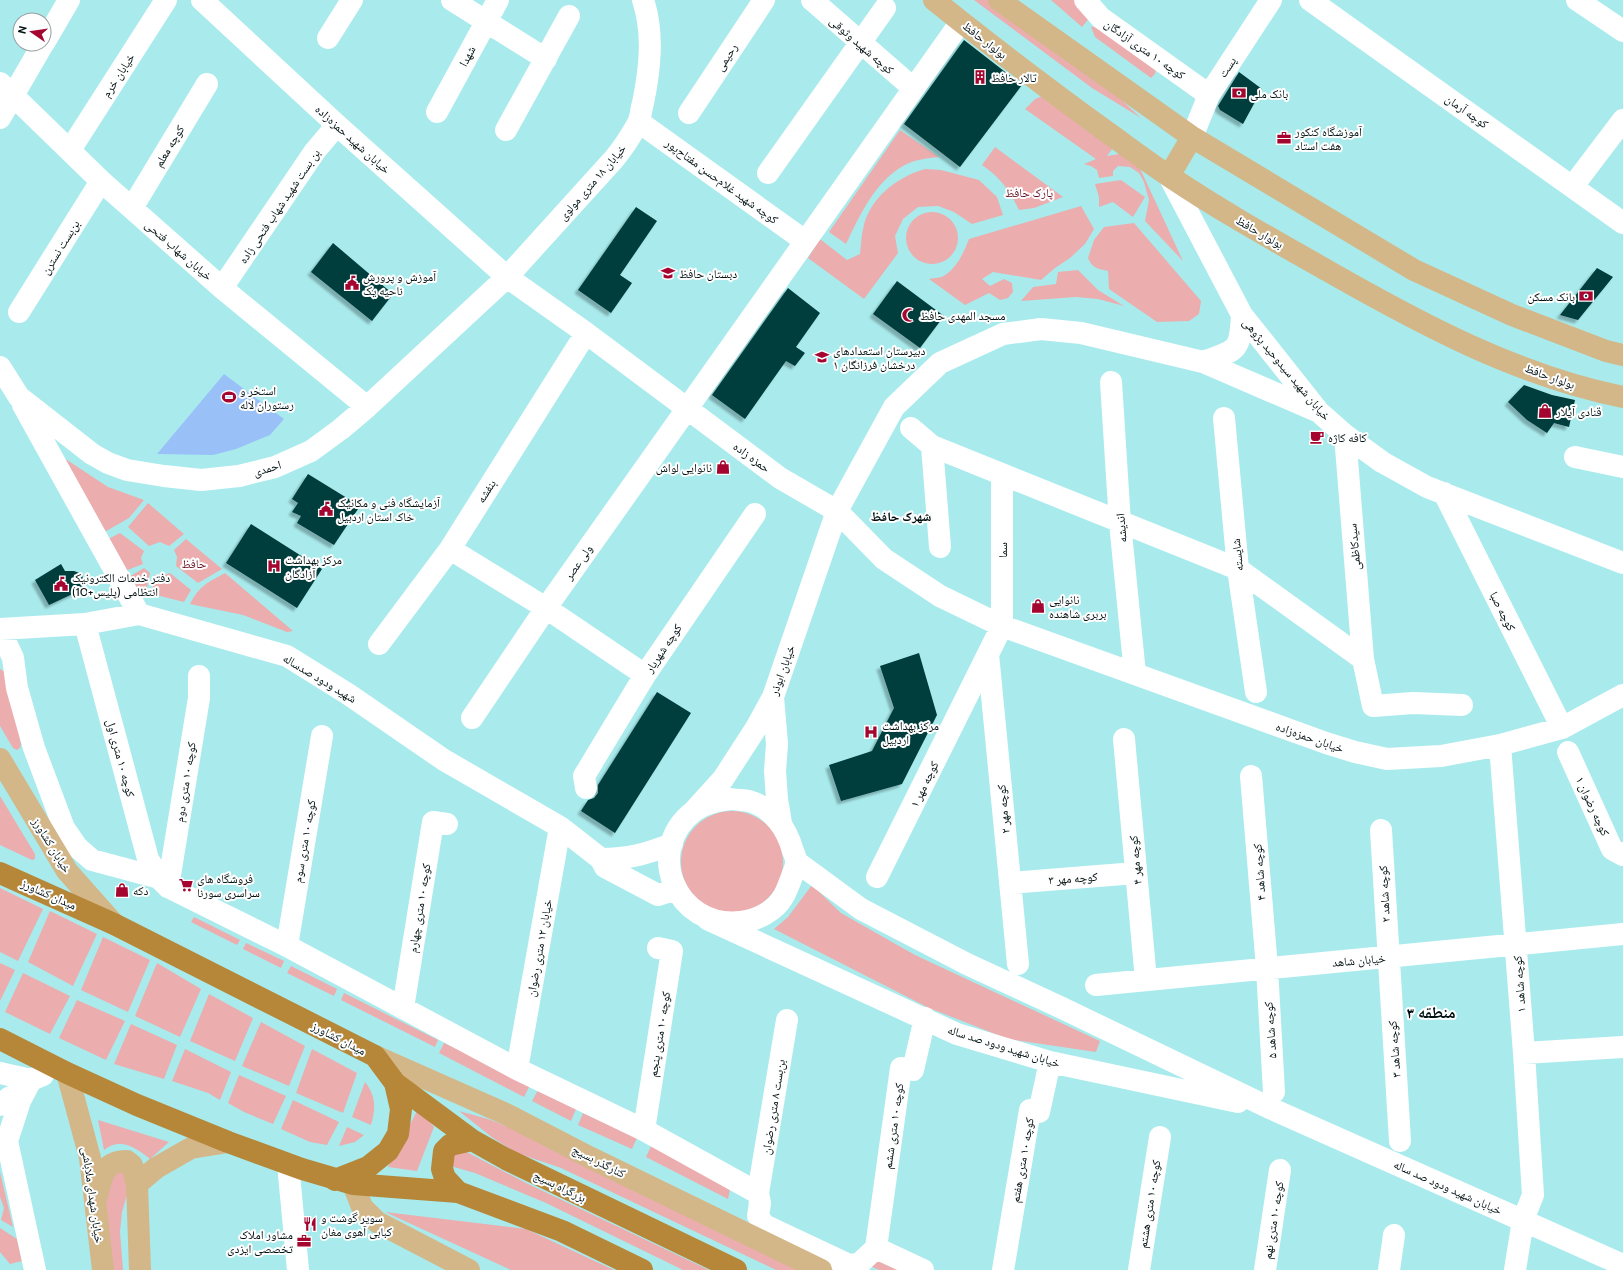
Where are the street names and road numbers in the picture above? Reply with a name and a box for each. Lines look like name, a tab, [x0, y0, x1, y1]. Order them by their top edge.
street label: کوچه شهید وثوقی	[827, 13, 897, 77]
street label: کوچه ۱۰ متری آزادگان	[1102, 16, 1188, 82]
street label: بولوار حافظ	[960, 18, 1010, 62]
street label: رحیمی	[712, 40, 741, 74]
street label: شهدا	[455, 43, 479, 69]
street label: خیابان خرم	[98, 50, 139, 100]
street label: پست	[1215, 53, 1240, 80]
street label: کوچه آرمان	[1442, 91, 1492, 131]
street label: خیابان شهید حمزه‌زاده	[312, 101, 394, 177]
street label: کوچه معلم	[151, 122, 188, 170]
street label: کوچه شهید غلام‌حسن مفتاح‌پور	[661, 135, 781, 228]
street label: خیابان ۱۸ متری مولوی	[555, 141, 630, 223]
street label: بن بست شهید شهاب فتحی زاده	[235, 146, 323, 266]
street label: بولوار حافظ	[1233, 212, 1286, 252]
street label: بن‌بست نسترن	[37, 217, 83, 277]
street label: خیابان شهاب فتحی	[142, 217, 216, 284]
street label: خیابان شهید سیدوحید پژوهی	[1240, 315, 1334, 424]
street label: بولوار حافظ	[1523, 360, 1577, 392]
street label: حمزه زاده	[730, 438, 774, 476]
street label: احمدی	[251, 457, 283, 479]
street label: بنفشه	[473, 476, 499, 506]
street label: اندیشه	[1112, 513, 1130, 543]
street label: سیدکاظمی	[1344, 523, 1364, 571]
street label: شایسته	[1228, 538, 1246, 572]
street label: ولی عصر	[560, 542, 595, 583]
street label: سما	[995, 542, 1010, 558]
street label: کوچه صبا	[1486, 589, 1519, 633]
street label: کوچه شهریار	[641, 621, 685, 676]
street label: خیابان ابوذر	[766, 642, 798, 698]
street label: شهید ودود صدساله	[280, 650, 360, 706]
street label: کوچه ۱۰ متری اول	[103, 717, 139, 799]
street label: خیابان حمزه‌زاده	[1274, 718, 1346, 756]
street label: کوچه ۱۰ متری دوم	[171, 741, 200, 823]
street label: کوچه مهر ۱	[906, 759, 942, 809]
street label: کوچه رضوان ۱	[1573, 774, 1613, 838]
street label: کوچه مهر ۲	[993, 784, 1013, 834]
street label: کوچه ۱۰ متری سوم	[289, 798, 320, 884]
street label: خیابان کشاورز	[28, 814, 75, 876]
street label: کوچه مهر ۴	[1125, 835, 1145, 885]
street label: کوچه شاهد ۴	[1250, 843, 1268, 901]
street label: کوچه ۱۰ متری چهارم	[405, 862, 434, 954]
street label: کوچه شاهد ۲	[1375, 865, 1393, 923]
street label: کوچه مهر ۳	[1048, 869, 1098, 887]
street label: میدان کشاورز	[18, 875, 79, 913]
street label: خیابان ۱۲ متری رضوان	[523, 898, 555, 998]
street label: خیابان شاهد	[1332, 950, 1387, 970]
street label: کوچه شاهد ۱	[1510, 955, 1528, 1013]
street label: کوچه ۱۰ متری پنجم	[645, 990, 674, 1078]
street label: کوچه شاهد ۵	[1261, 1001, 1279, 1059]
street label: میدان کشاورز	[308, 1017, 369, 1058]
street label: کوچه شاهد ۳	[1385, 1020, 1403, 1078]
street label: خیابان شهید ودود صد ساله	[946, 1022, 1062, 1071]
street label: بن‌بست ۸ متری رضوان	[758, 1058, 788, 1156]
street label: کوچه ۱۰ متری ششم	[880, 1082, 907, 1170]
street label: کوچه ۱۰ متری هفتم	[1007, 1116, 1038, 1204]
street label: کنارگذر بسیج	[570, 1141, 628, 1181]
street label: خیابان شهدای ملاباشی	[78, 1146, 107, 1245]
street label: خیابان شهید ودود صد ساله	[1391, 1156, 1505, 1218]
street label: کوچه ۱۰ متری هشتم	[1135, 1159, 1164, 1249]
street label: بزرگراه بسیج	[531, 1167, 589, 1205]
street label: کوچه ۱۰ متری نهم	[1259, 1180, 1288, 1260]

